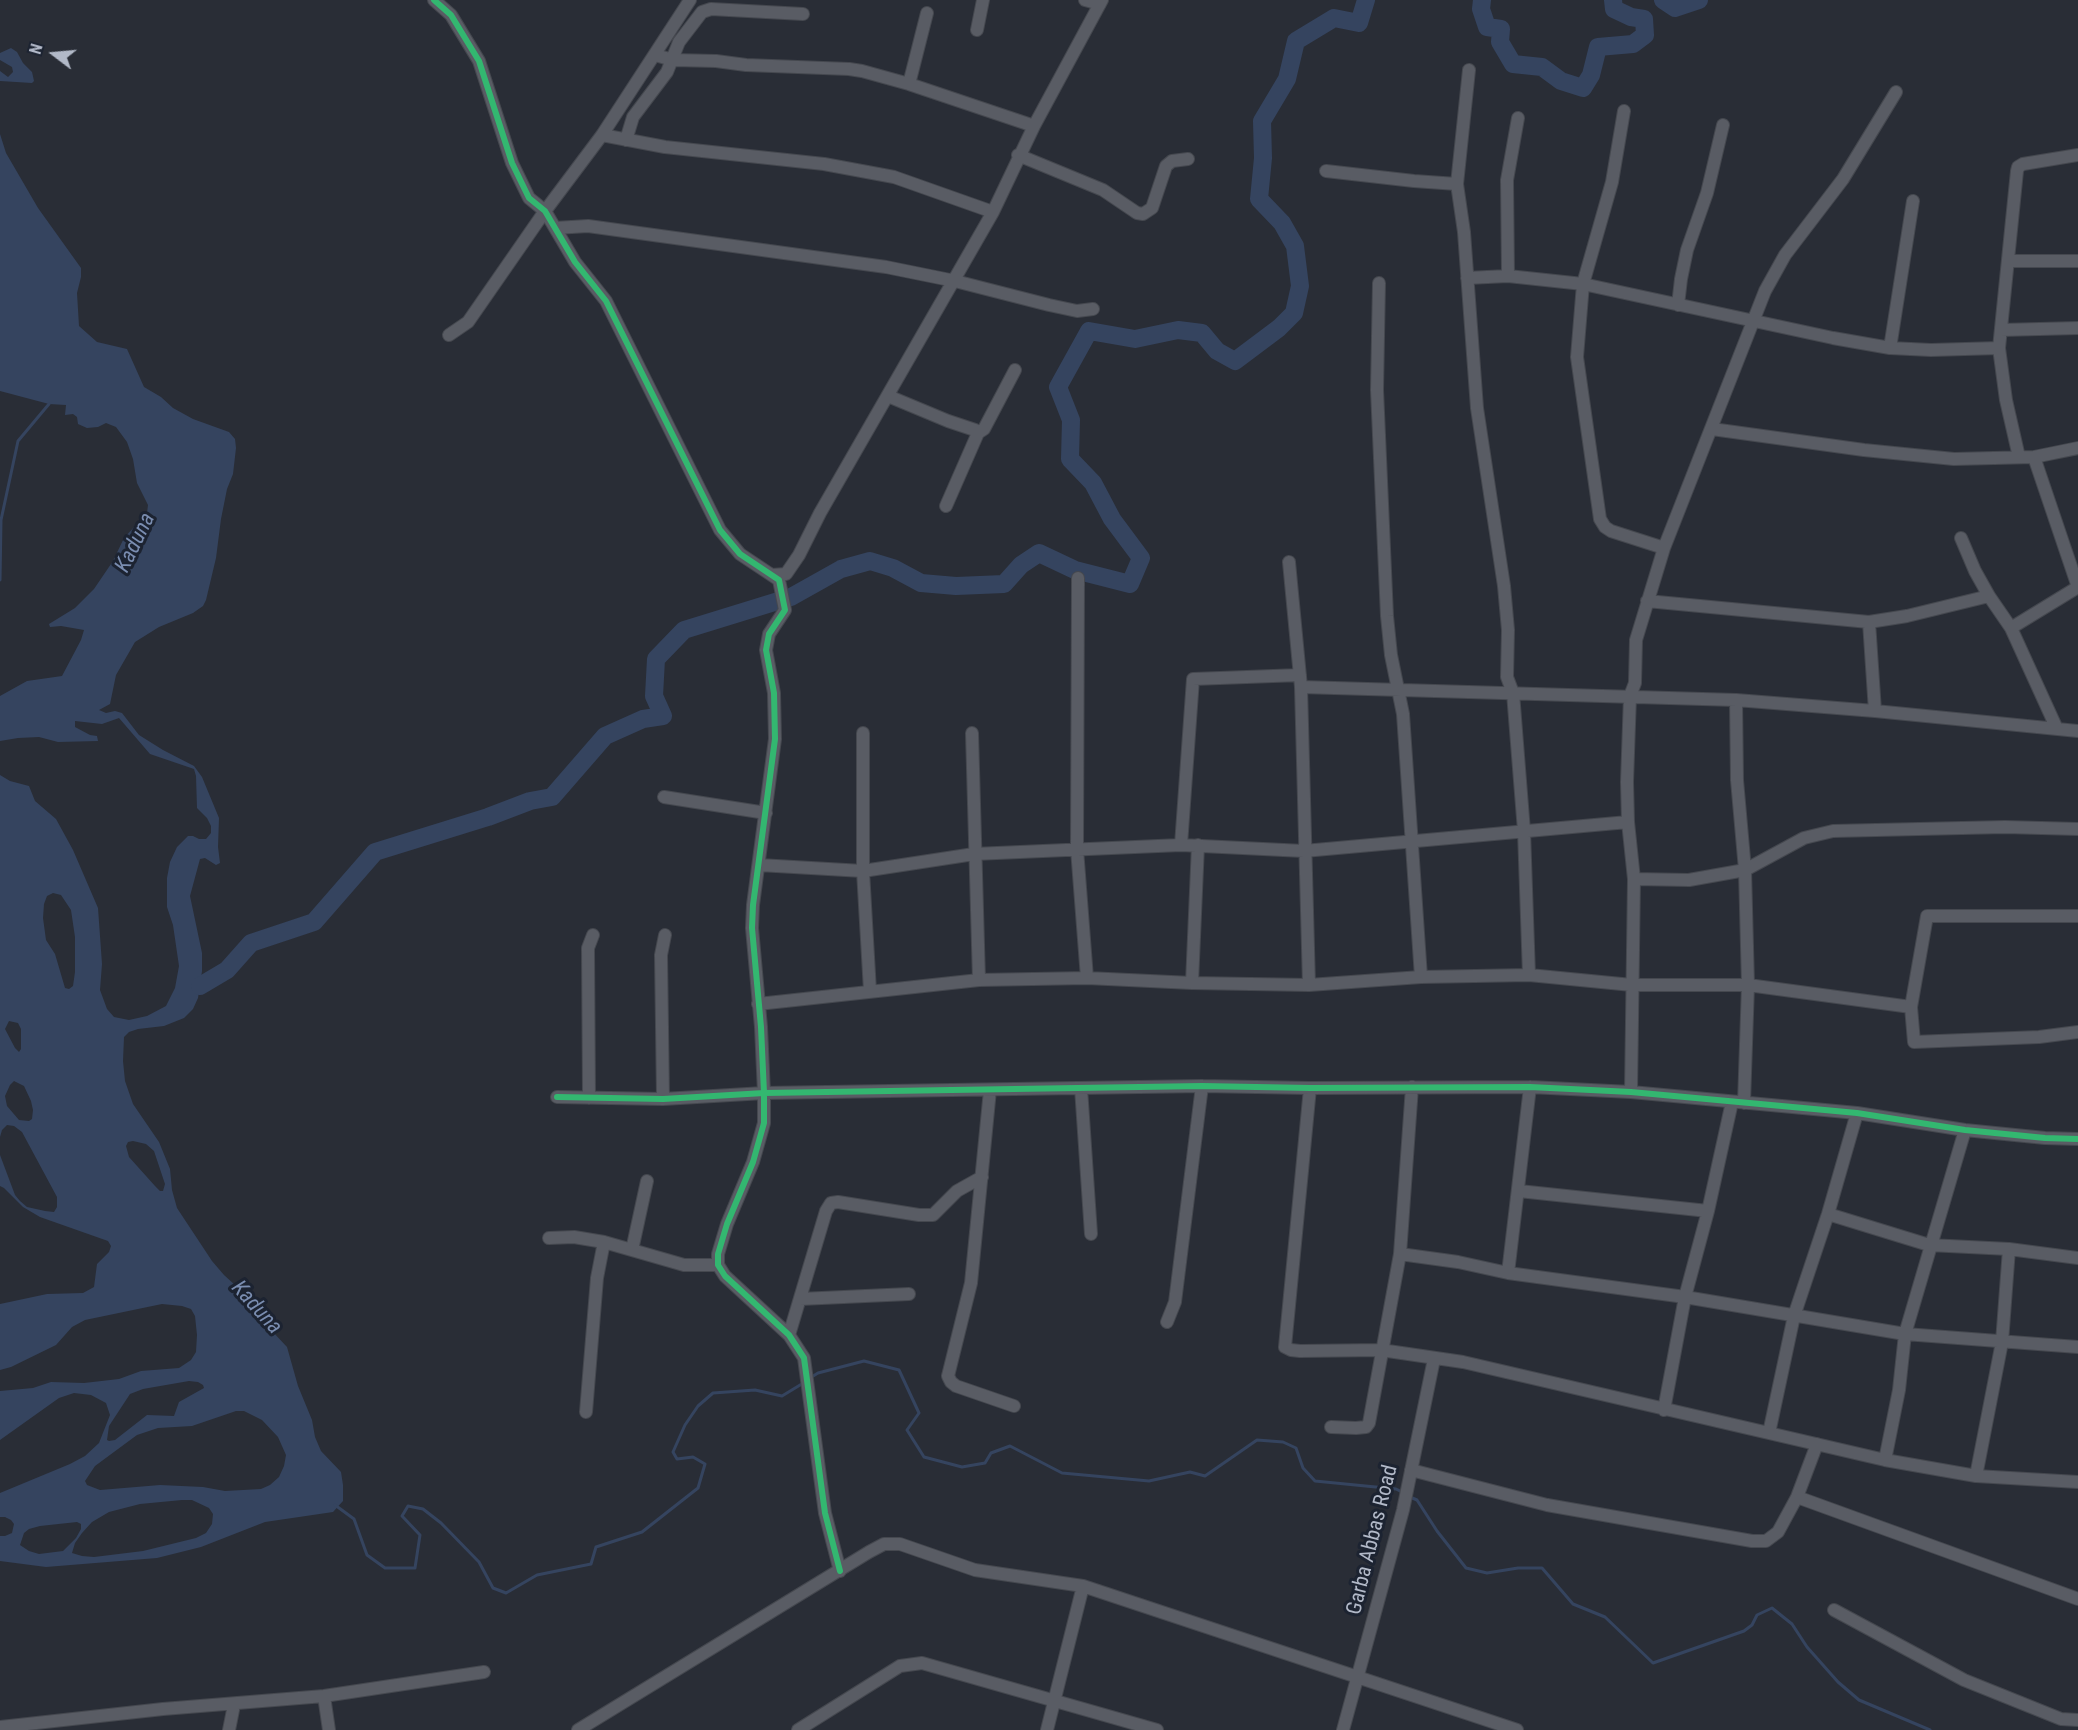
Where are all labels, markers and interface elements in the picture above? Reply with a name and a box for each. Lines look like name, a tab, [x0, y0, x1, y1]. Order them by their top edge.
north arrow	[24, 24, 84, 84]
text: N	[26, 42, 47, 56]
water label: Kaduna	[110, 509, 162, 577]
water label: Kaduna	[225, 1276, 287, 1340]
street label: Garba Abbas Road	[1342, 1462, 1404, 1618]

